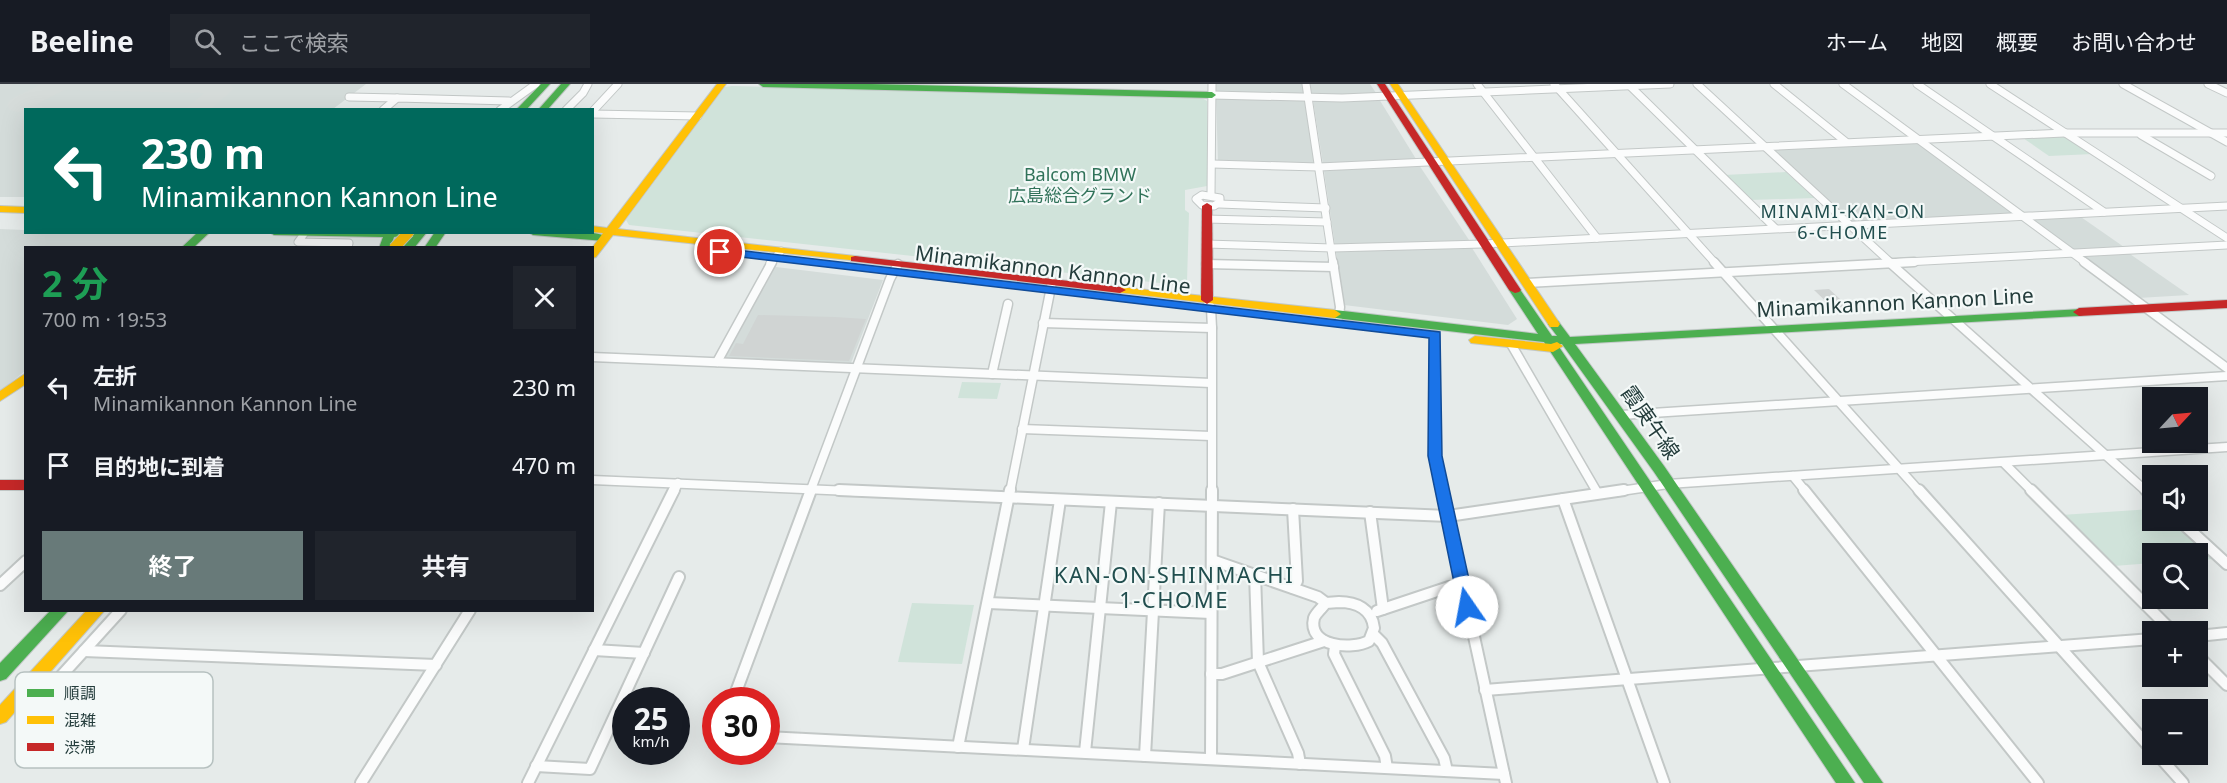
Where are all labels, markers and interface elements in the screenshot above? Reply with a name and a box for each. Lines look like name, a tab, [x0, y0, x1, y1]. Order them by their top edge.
search box	[170, 14, 590, 68]
text: Beeline	[30, 22, 134, 60]
icon: search	[191, 25, 224, 58]
text: ここで検索	[239, 27, 349, 57]
text: ホーム	[1826, 28, 1888, 56]
text: 地図	[1921, 28, 1963, 56]
text: 概要	[1996, 28, 2038, 56]
text: お問い合わせ	[2071, 28, 2197, 56]
text: 230 m	[141, 124, 265, 181]
icon: left	[42, 132, 120, 210]
park label: Balcom BMW 広島総合グランド	[1008, 162, 1152, 207]
text: Minamikannon Kannon Line	[141, 178, 498, 215]
district label: MINAMI-KAN-ON 6-CHOME	[1760, 199, 1926, 244]
pin	[694, 226, 745, 277]
icon: arrive	[703, 235, 736, 268]
street label: Minamikannon Kannon Line	[914, 238, 1192, 300]
text: 2 分	[42, 259, 108, 308]
button: close	[513, 266, 576, 329]
street label: Minamikannon Kannon Line	[1756, 281, 2034, 323]
text: 700 m · 19:53	[42, 306, 167, 333]
text: 左折	[93, 360, 137, 390]
icon: left	[42, 371, 75, 404]
text: 230 m	[512, 372, 576, 402]
street label: 霞庚午線	[1615, 380, 1687, 464]
north arrow	[2142, 387, 2208, 453]
map controls	[2142, 387, 2208, 765]
text: Minamikannon Kannon Line	[93, 390, 357, 417]
icon: arrive	[42, 449, 75, 482]
text: 470 m	[512, 450, 576, 480]
text: 目的地に到着	[93, 451, 225, 481]
button: sound	[2142, 465, 2208, 531]
button: 終了	[42, 531, 303, 600]
button: 共有	[315, 531, 576, 600]
button: search	[2142, 543, 2208, 609]
district label: KAN-ON-SHINMACHI 1-CHOME	[1054, 559, 1294, 614]
position arrow	[1435, 575, 1499, 639]
button: +	[2142, 621, 2208, 687]
legend	[15, 672, 213, 768]
text: 順調	[64, 682, 96, 704]
speed limit sign: 30	[702, 687, 780, 765]
text: 25	[634, 698, 668, 739]
button: −	[2142, 699, 2208, 765]
text: 混雑	[64, 709, 96, 731]
text: km/h	[633, 731, 669, 751]
text: 渋滞	[64, 736, 96, 758]

